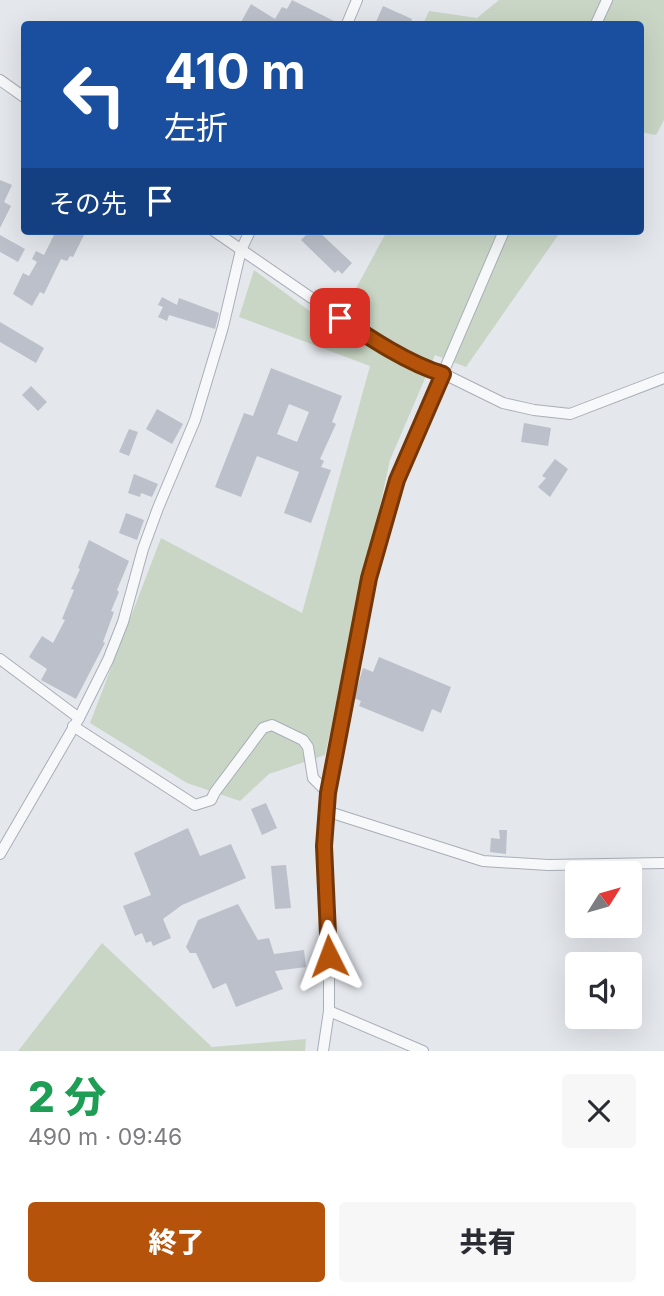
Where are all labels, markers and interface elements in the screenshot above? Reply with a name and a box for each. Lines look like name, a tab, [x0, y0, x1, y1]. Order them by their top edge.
text: 410 m	[164, 42, 306, 101]
icon: left	[49, 49, 140, 140]
text: 左折	[164, 108, 228, 147]
icon: arrive	[141, 182, 179, 220]
text: その先	[49, 188, 127, 219]
pin	[310, 288, 370, 348]
icon: arrive	[321, 299, 359, 337]
north arrow	[565, 861, 642, 938]
map controls	[565, 861, 642, 1029]
position arrow	[292, 919, 366, 993]
button: sound	[565, 952, 642, 1029]
text: 2 分	[28, 1071, 106, 1122]
button: close	[562, 1074, 636, 1148]
text: 490 m · 09:46	[28, 1123, 182, 1151]
button: 終了	[28, 1202, 325, 1282]
button: 共有	[339, 1202, 636, 1282]

